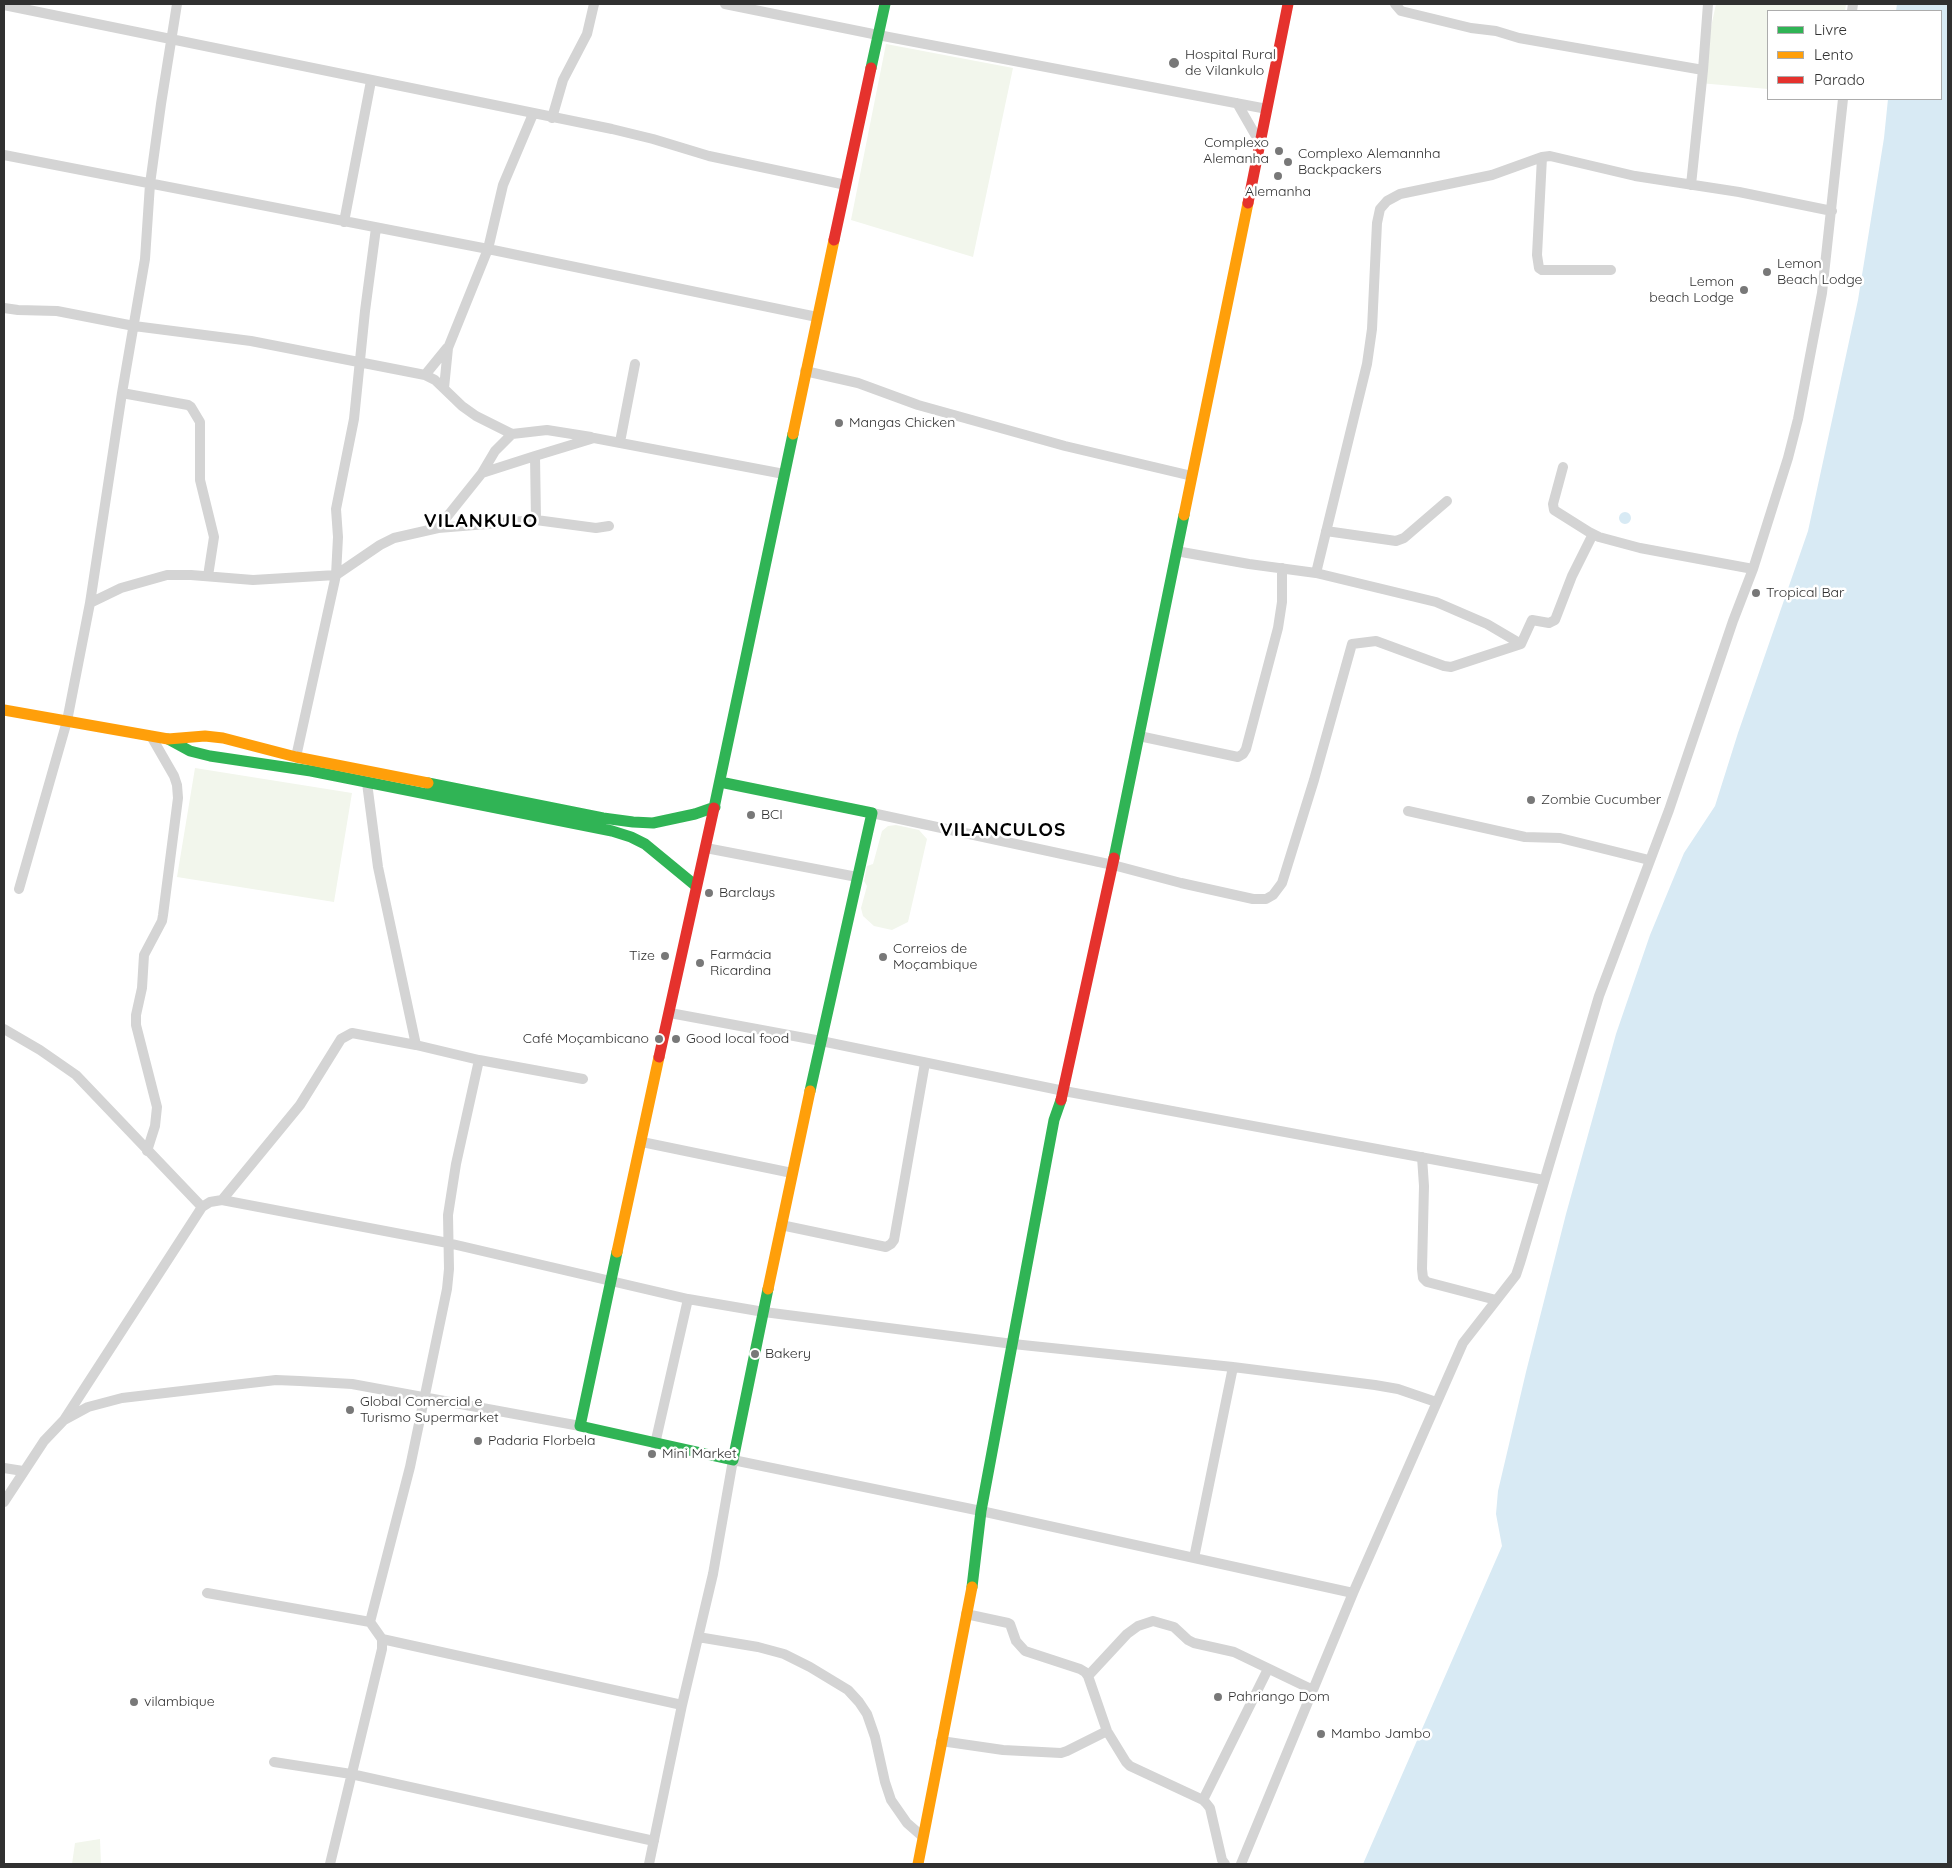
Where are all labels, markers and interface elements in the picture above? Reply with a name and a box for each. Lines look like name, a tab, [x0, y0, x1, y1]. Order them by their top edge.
legend	[1767, 10, 1942, 100]
text: Livre	[1814, 20, 1847, 39]
text: Lento	[1814, 45, 1853, 64]
place label: Hospital Rural de Vilankulo	[1185, 47, 1276, 80]
marker: Hospital Rural de Vilankulo	[1167, 56, 1181, 70]
text: Parado	[1814, 70, 1865, 89]
place label: Complexo Alemanha	[1203, 135, 1269, 168]
marker: Complexo Alemanha	[1273, 145, 1285, 157]
place label: Complexo Alemannha Backpackers	[1298, 146, 1441, 178]
marker: Complexo Alemannha Backpackers	[1282, 156, 1294, 168]
marker: Alemanha	[1272, 170, 1284, 182]
place label: Alemanha	[1245, 184, 1311, 200]
place label: Lemon Beach Lodge	[1777, 256, 1862, 288]
marker: Lemon Beach Lodge	[1761, 266, 1773, 278]
place label: Lemon beach Lodge	[1649, 274, 1734, 306]
marker: Lemon beach Lodge	[1738, 284, 1750, 296]
place label: Mangas Chicken	[849, 415, 955, 431]
marker: Mangas Chicken	[833, 417, 845, 429]
district label: VILANKULO	[423, 510, 539, 532]
place label: Tropical Bar	[1766, 585, 1844, 601]
marker: Tropical Bar	[1750, 587, 1762, 599]
place label: Zombie Cucumber	[1541, 792, 1661, 808]
marker: Zombie Cucumber	[1525, 794, 1537, 806]
place label: BCI	[761, 807, 783, 823]
marker: BCI	[745, 809, 757, 821]
district label: VILANCULOS	[939, 819, 1067, 841]
place label: Barclays	[719, 885, 775, 901]
marker: Barclays	[703, 887, 715, 899]
place label: Correios de Moçambique	[893, 941, 977, 974]
place label: Farmácia Ricardina	[710, 947, 772, 980]
place label: Tize	[629, 948, 655, 964]
marker: Tize	[659, 950, 671, 962]
marker: Correios de Moçambique	[877, 951, 889, 963]
marker: Farmácia Ricardina	[694, 957, 706, 969]
place label: Café Moçambicano	[523, 1031, 649, 1047]
place label: Good local food	[686, 1031, 789, 1047]
marker: Café Moçambicano	[653, 1033, 665, 1045]
marker: Good local food	[670, 1033, 682, 1045]
place label: Bakery	[765, 1346, 811, 1362]
marker: Bakery	[749, 1348, 761, 1360]
place label: Global Comercial e Turismo Supermarket	[360, 1394, 499, 1426]
marker: Global Comercial e Turismo Supermarket	[344, 1404, 356, 1416]
place label: Padaria Florbela	[488, 1433, 595, 1449]
marker: Padaria Florbela	[472, 1435, 484, 1447]
place label: Mini Market	[662, 1446, 737, 1462]
marker: Mini Market	[646, 1448, 658, 1460]
place label: Pahriango Dom	[1228, 1689, 1330, 1705]
marker: Pahriango Dom	[1212, 1691, 1224, 1703]
place label: vilambique	[144, 1694, 215, 1710]
marker: vilambique	[128, 1696, 140, 1708]
place label: Mambo Jambo	[1331, 1726, 1431, 1742]
marker: Mambo Jambo	[1315, 1728, 1327, 1740]

